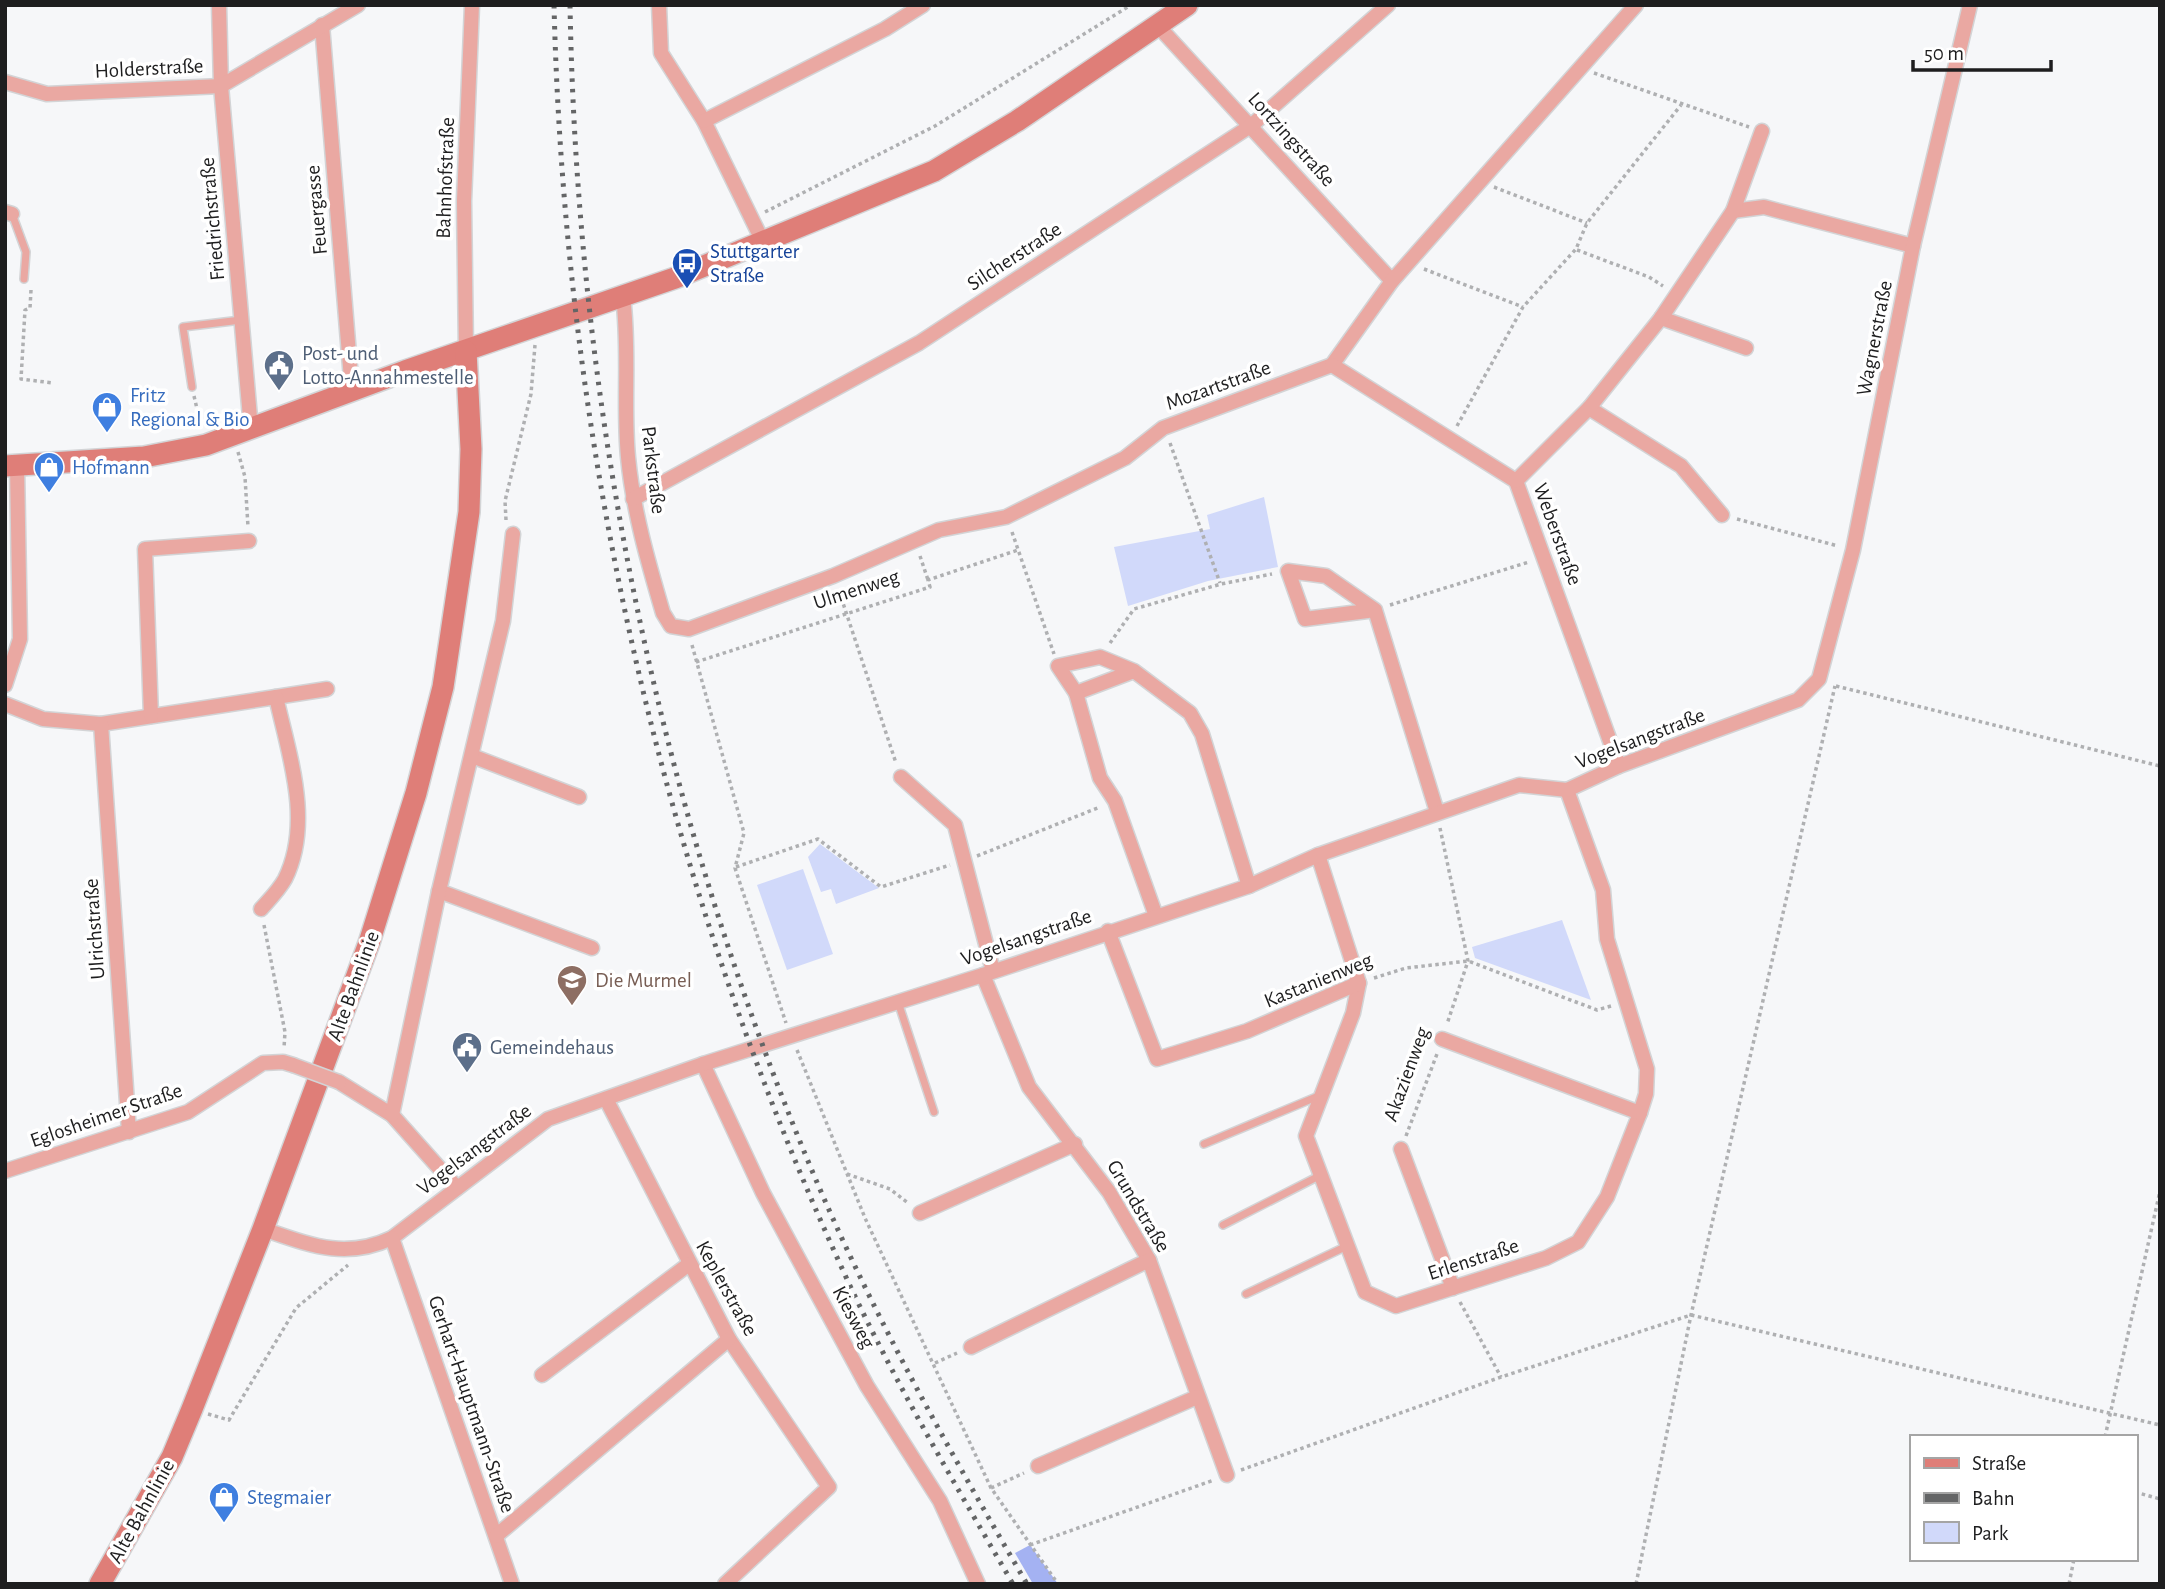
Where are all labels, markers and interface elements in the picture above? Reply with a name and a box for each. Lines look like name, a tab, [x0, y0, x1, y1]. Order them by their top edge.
scale bar	[1913, 28, 2051, 72]
text: 50 m	[1924, 43, 1964, 64]
street label: Holderstraße	[94, 55, 204, 82]
street label: Lortzingstraße	[1244, 88, 1339, 191]
street label: Bahnhofstraße	[433, 117, 458, 239]
street label: Friedrichstraße	[197, 156, 228, 281]
street label: Feuergasse	[302, 164, 331, 256]
street label: Silcherstraße	[963, 218, 1065, 295]
place label: Stuttgarter Straße	[710, 241, 800, 286]
bus stop icon: Stuttgarter Straße	[670, 246, 704, 290]
street label: Wagnerstraße	[1853, 279, 1896, 397]
place label: Post- und Lotto-Annahmestelle	[302, 343, 474, 388]
public building icon: Post- und Lotto-Annahmestelle	[262, 348, 296, 392]
street label: Mozartstraße	[1163, 357, 1273, 414]
place label: Fritz Regional & Bio	[130, 385, 250, 430]
shop icon: Fritz Regional & Bio	[90, 390, 124, 434]
street label: Parkstraße	[638, 425, 669, 515]
shop icon: Hofmann	[32, 450, 66, 494]
place label: Hofmann	[72, 457, 150, 478]
street label: Weberstraße	[1529, 480, 1586, 588]
street label: Ulmenweg	[811, 566, 902, 613]
street label: Vogelsangstraße	[1573, 704, 1708, 773]
street label: Ulrichstraße	[80, 878, 109, 980]
street label: Vogelsangstraße	[958, 905, 1094, 970]
street label: Alte Bahnlinie	[324, 928, 383, 1044]
street label: Kastanienweg	[1261, 949, 1376, 1012]
school or university icon: Die Murmel	[555, 963, 589, 1007]
place label: Die Murmel	[595, 970, 692, 991]
street label: Akazienweg	[1380, 1024, 1433, 1124]
public building icon: Gemeindehaus	[450, 1030, 484, 1074]
place label: Gemeindehaus	[490, 1037, 614, 1058]
street label: Eglosheimer Straße	[27, 1080, 185, 1151]
street label: Vogelsangstraße	[413, 1100, 535, 1199]
street label: Grundstraße	[1103, 1157, 1174, 1256]
street label: Erlenstraße	[1425, 1235, 1521, 1284]
street label: Keplerstraße	[692, 1237, 761, 1339]
street label: Kiesweg	[828, 1282, 879, 1353]
street label: Gerhart-Hauptmann-Straße	[424, 1293, 519, 1515]
legend	[1910, 1435, 2137, 1561]
text: Straße	[1972, 1453, 2026, 1474]
street label: Alte Bahnlinie	[104, 1456, 179, 1567]
shop icon: Stegmaier	[207, 1480, 241, 1524]
place label: Stegmaier	[247, 1487, 331, 1508]
text: Bahn	[1972, 1488, 2015, 1509]
text: Park	[1972, 1523, 2009, 1544]

